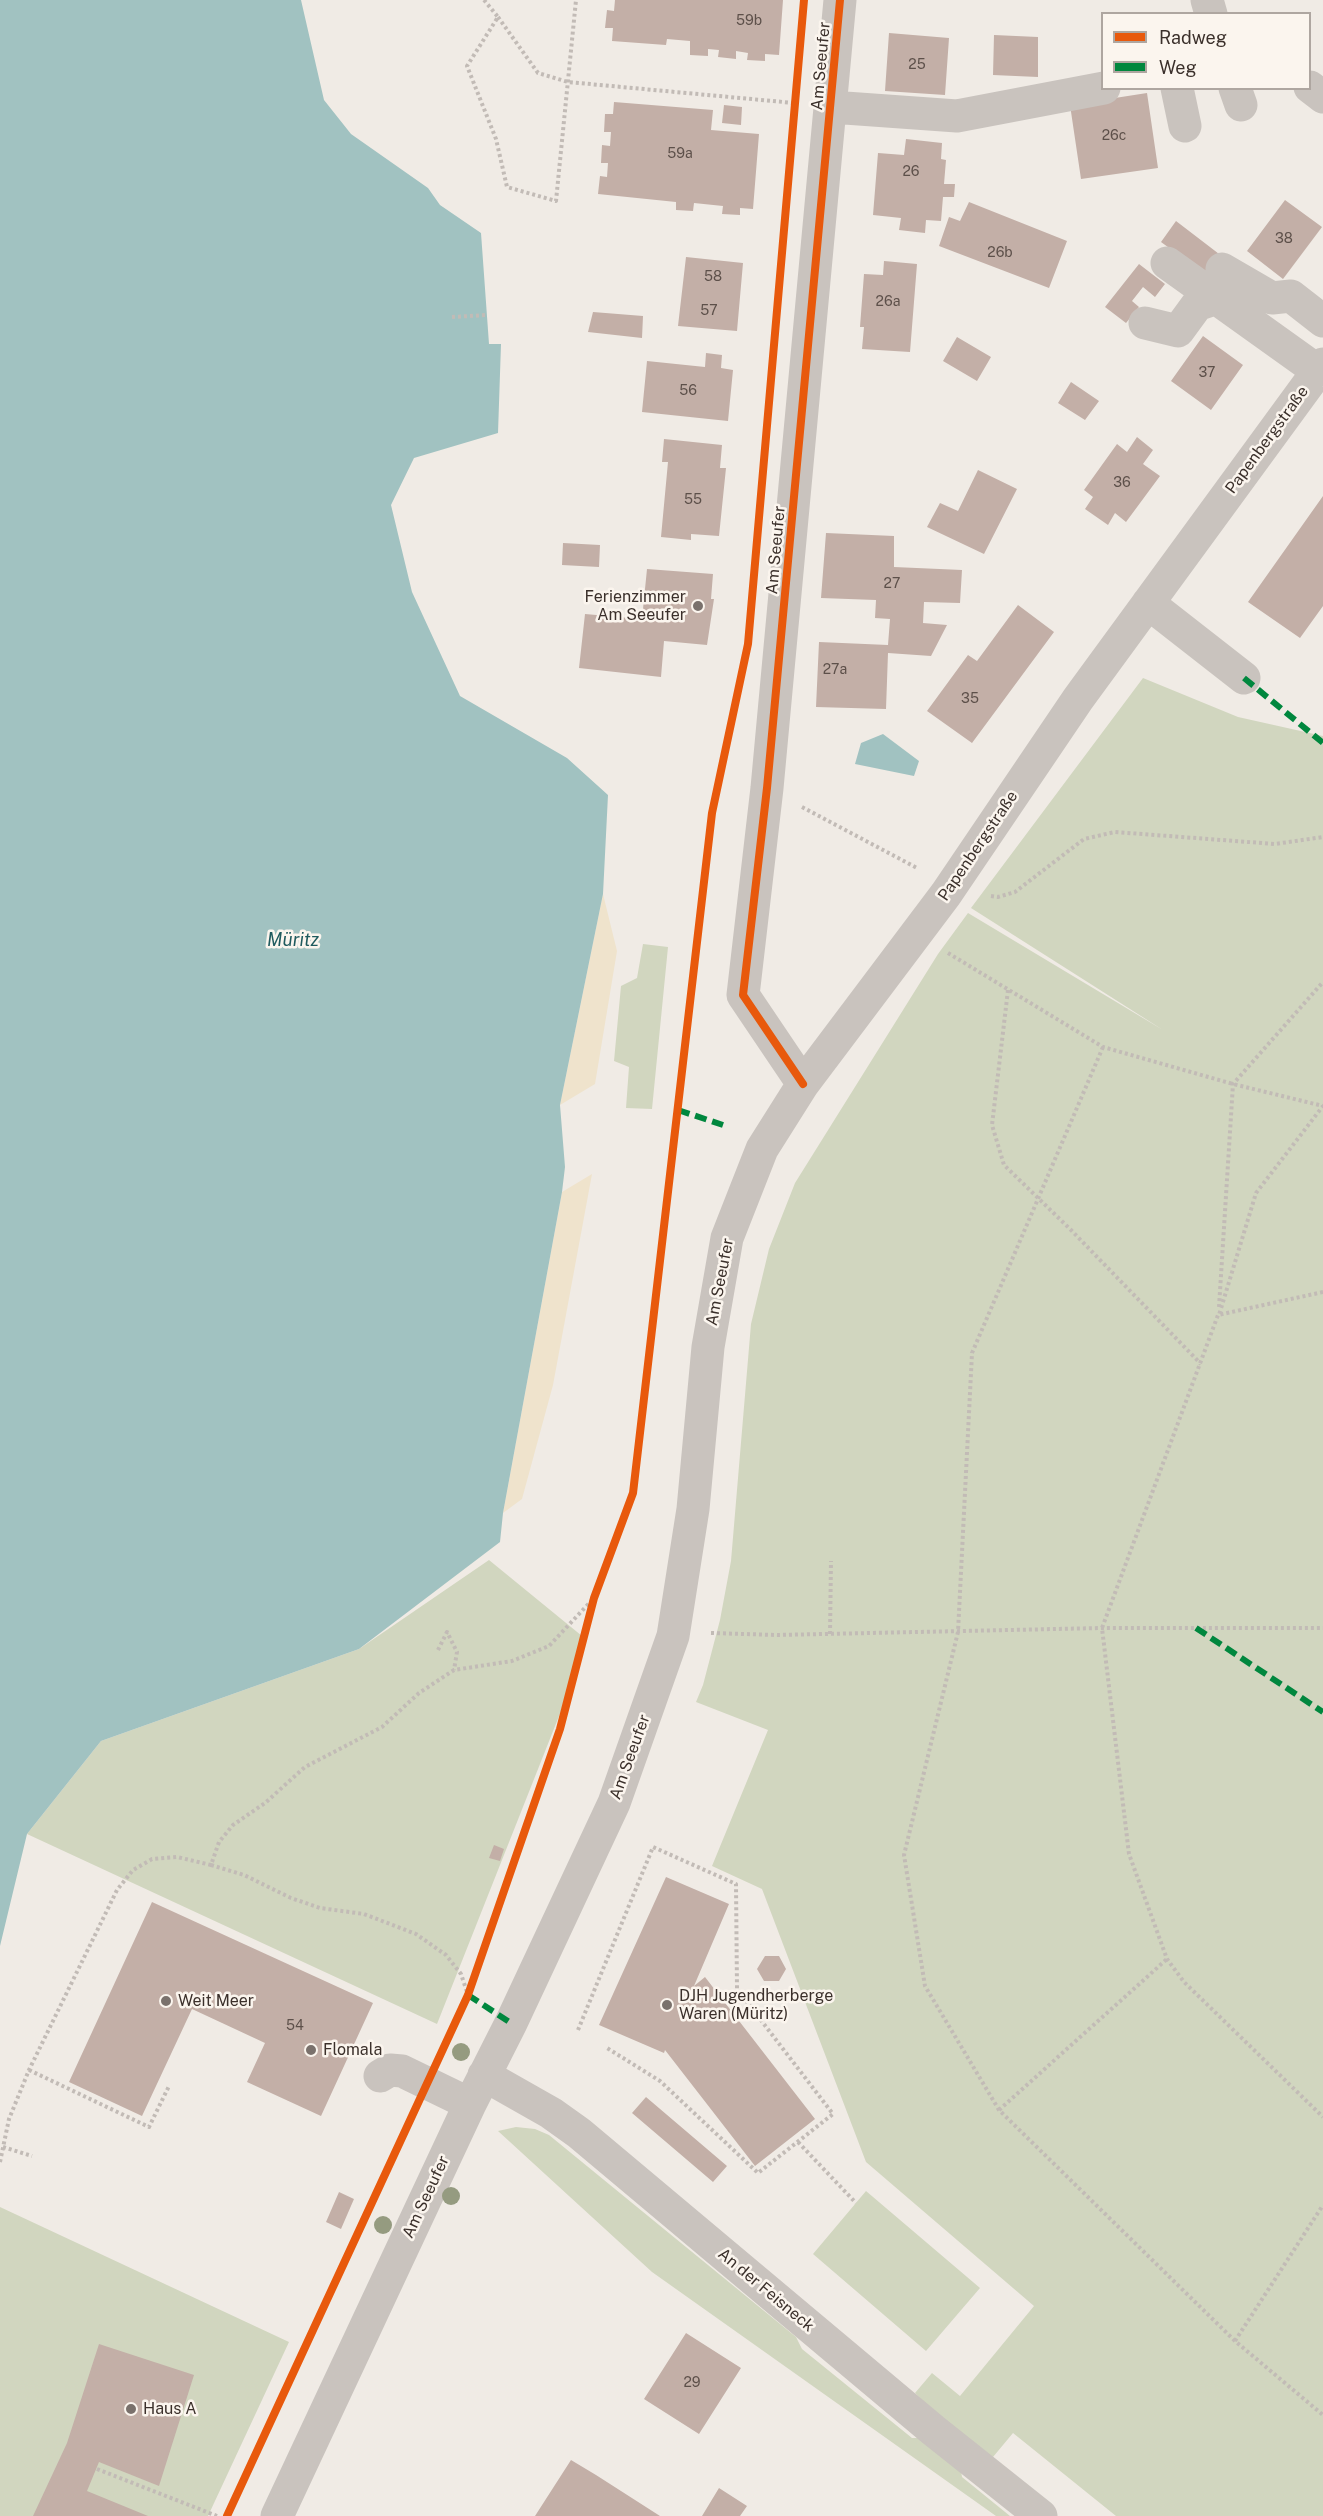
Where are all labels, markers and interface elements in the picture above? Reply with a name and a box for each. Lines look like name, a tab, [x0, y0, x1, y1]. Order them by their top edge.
legend	[1101, 12, 1311, 90]
house number: 59b	[736, 13, 762, 29]
street label: Am Seeufer	[808, 21, 834, 111]
text: Radweg	[1159, 27, 1227, 48]
house number: 25	[908, 57, 926, 73]
text: Weg	[1159, 57, 1197, 78]
house number: 26c	[1102, 128, 1126, 144]
house number: 59a	[667, 146, 693, 162]
house number: 26	[902, 164, 920, 180]
house number: 38	[1275, 231, 1293, 247]
house number: 26b	[987, 245, 1013, 261]
house number: 58	[704, 269, 722, 285]
house number: 26a	[876, 294, 900, 310]
house number: 57	[700, 303, 718, 319]
house number: 37	[1199, 365, 1215, 381]
street label: Papenbergstraße	[1221, 382, 1313, 498]
house number: 56	[679, 383, 697, 399]
house number: 36	[1113, 475, 1131, 491]
house number: 55	[684, 492, 702, 508]
street label: Am Seeufer	[763, 505, 789, 595]
house number: 27	[884, 576, 900, 592]
place label: Ferienzimmer Am Seeufer	[584, 587, 686, 625]
marker: Ferienzimmer Am Seeufer	[691, 599, 705, 613]
house number: 27a	[823, 662, 847, 678]
house number: 35	[961, 691, 979, 707]
street label: Papenbergstraße	[934, 787, 1022, 905]
water label: Müritz	[267, 929, 319, 951]
street label: Am Seeufer	[702, 1237, 738, 1327]
street label: Am Seeufer	[606, 1712, 654, 1802]
place label: DJH Jugendherberge Waren (Müritz)	[679, 1986, 833, 2024]
place label: Weit Meer	[178, 1991, 254, 2011]
marker: Weit Meer	[159, 1994, 173, 2008]
marker: DJH Jugendherberge Waren (Müritz)	[660, 1998, 674, 2012]
house number: 54	[286, 2018, 304, 2034]
place label: Flomala	[323, 2040, 382, 2060]
marker: Flomala	[304, 2043, 318, 2057]
street label: Am Seeufer	[399, 2153, 453, 2241]
street label: An der Feisneck	[714, 2244, 818, 2336]
house number: 29	[683, 2375, 701, 2391]
place label: Haus A	[143, 2399, 197, 2419]
marker: Haus A	[124, 2402, 138, 2416]

